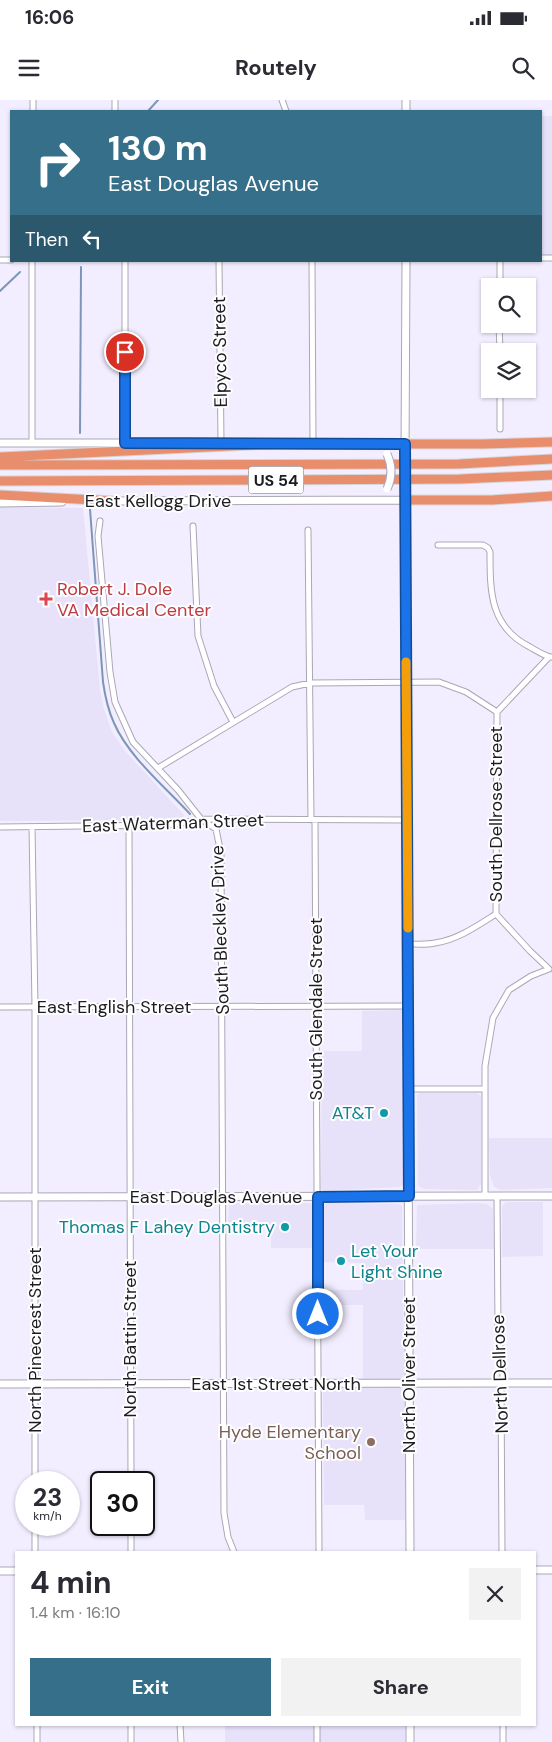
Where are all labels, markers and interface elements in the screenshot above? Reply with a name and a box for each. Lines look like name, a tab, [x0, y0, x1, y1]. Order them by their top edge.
text: 16:06	[25, 5, 74, 30]
text: Routely	[235, 53, 317, 82]
icon: menu	[15, 54, 43, 82]
icon: search	[509, 54, 537, 82]
text: 130 m	[108, 125, 208, 171]
icon: right	[25, 130, 90, 195]
text: East Douglas Avenue	[108, 169, 319, 198]
icon: left	[78, 225, 106, 253]
text: Then	[25, 227, 68, 252]
map controls	[481, 278, 536, 398]
button: search	[481, 278, 536, 333]
street label: Elpyco Street	[207, 296, 233, 408]
pin	[104, 331, 146, 373]
icon: arrive	[111, 338, 139, 366]
button: layers	[481, 343, 536, 398]
road number: US 54	[248, 466, 304, 494]
street label: East Kellogg Drive	[85, 489, 231, 513]
place label: Robert J. Dole VA Medical Center	[57, 577, 211, 622]
marker: Robert J. Dole VA Medical Center	[39, 592, 53, 606]
street label: South Dellrose Street	[484, 726, 508, 902]
street label: East Waterman Street	[82, 808, 264, 838]
street label: South Bleckley Drive	[205, 845, 235, 1015]
street label: South Glendale Street	[304, 918, 328, 1100]
street label: East English Street	[37, 995, 191, 1019]
place label: AT&T	[332, 1101, 374, 1125]
marker: AT&T	[378, 1107, 390, 1119]
street label: East Douglas Avenue	[130, 1185, 302, 1209]
place label: Thomas F Lahey Dentistry	[59, 1215, 275, 1239]
marker: Thomas F Lahey Dentistry	[279, 1221, 291, 1233]
place label: Let Your Light Shine	[351, 1239, 443, 1284]
street label: North Pinecrest Street	[23, 1247, 47, 1433]
marker: Let Your Light Shine	[335, 1255, 347, 1267]
street label: North Battin Street	[118, 1261, 142, 1417]
position arrow	[291, 1287, 343, 1339]
street label: North Oliver Street	[397, 1297, 421, 1453]
street label: North Dellrose	[486, 1314, 514, 1434]
street label: East 1st Street North	[191, 1372, 361, 1396]
place label: Hyde Elementary School	[219, 1420, 361, 1465]
marker: Hyde Elementary School	[365, 1436, 377, 1448]
speed limit sign: 30	[90, 1471, 155, 1536]
text: 23	[33, 1481, 62, 1514]
text: km/h	[33, 1508, 62, 1524]
text: 4 min	[30, 1563, 112, 1602]
button: close	[469, 1568, 521, 1620]
text: 1.4 km · 16:10	[30, 1602, 120, 1623]
button: Exit	[30, 1658, 271, 1716]
button: Share	[281, 1658, 521, 1716]

